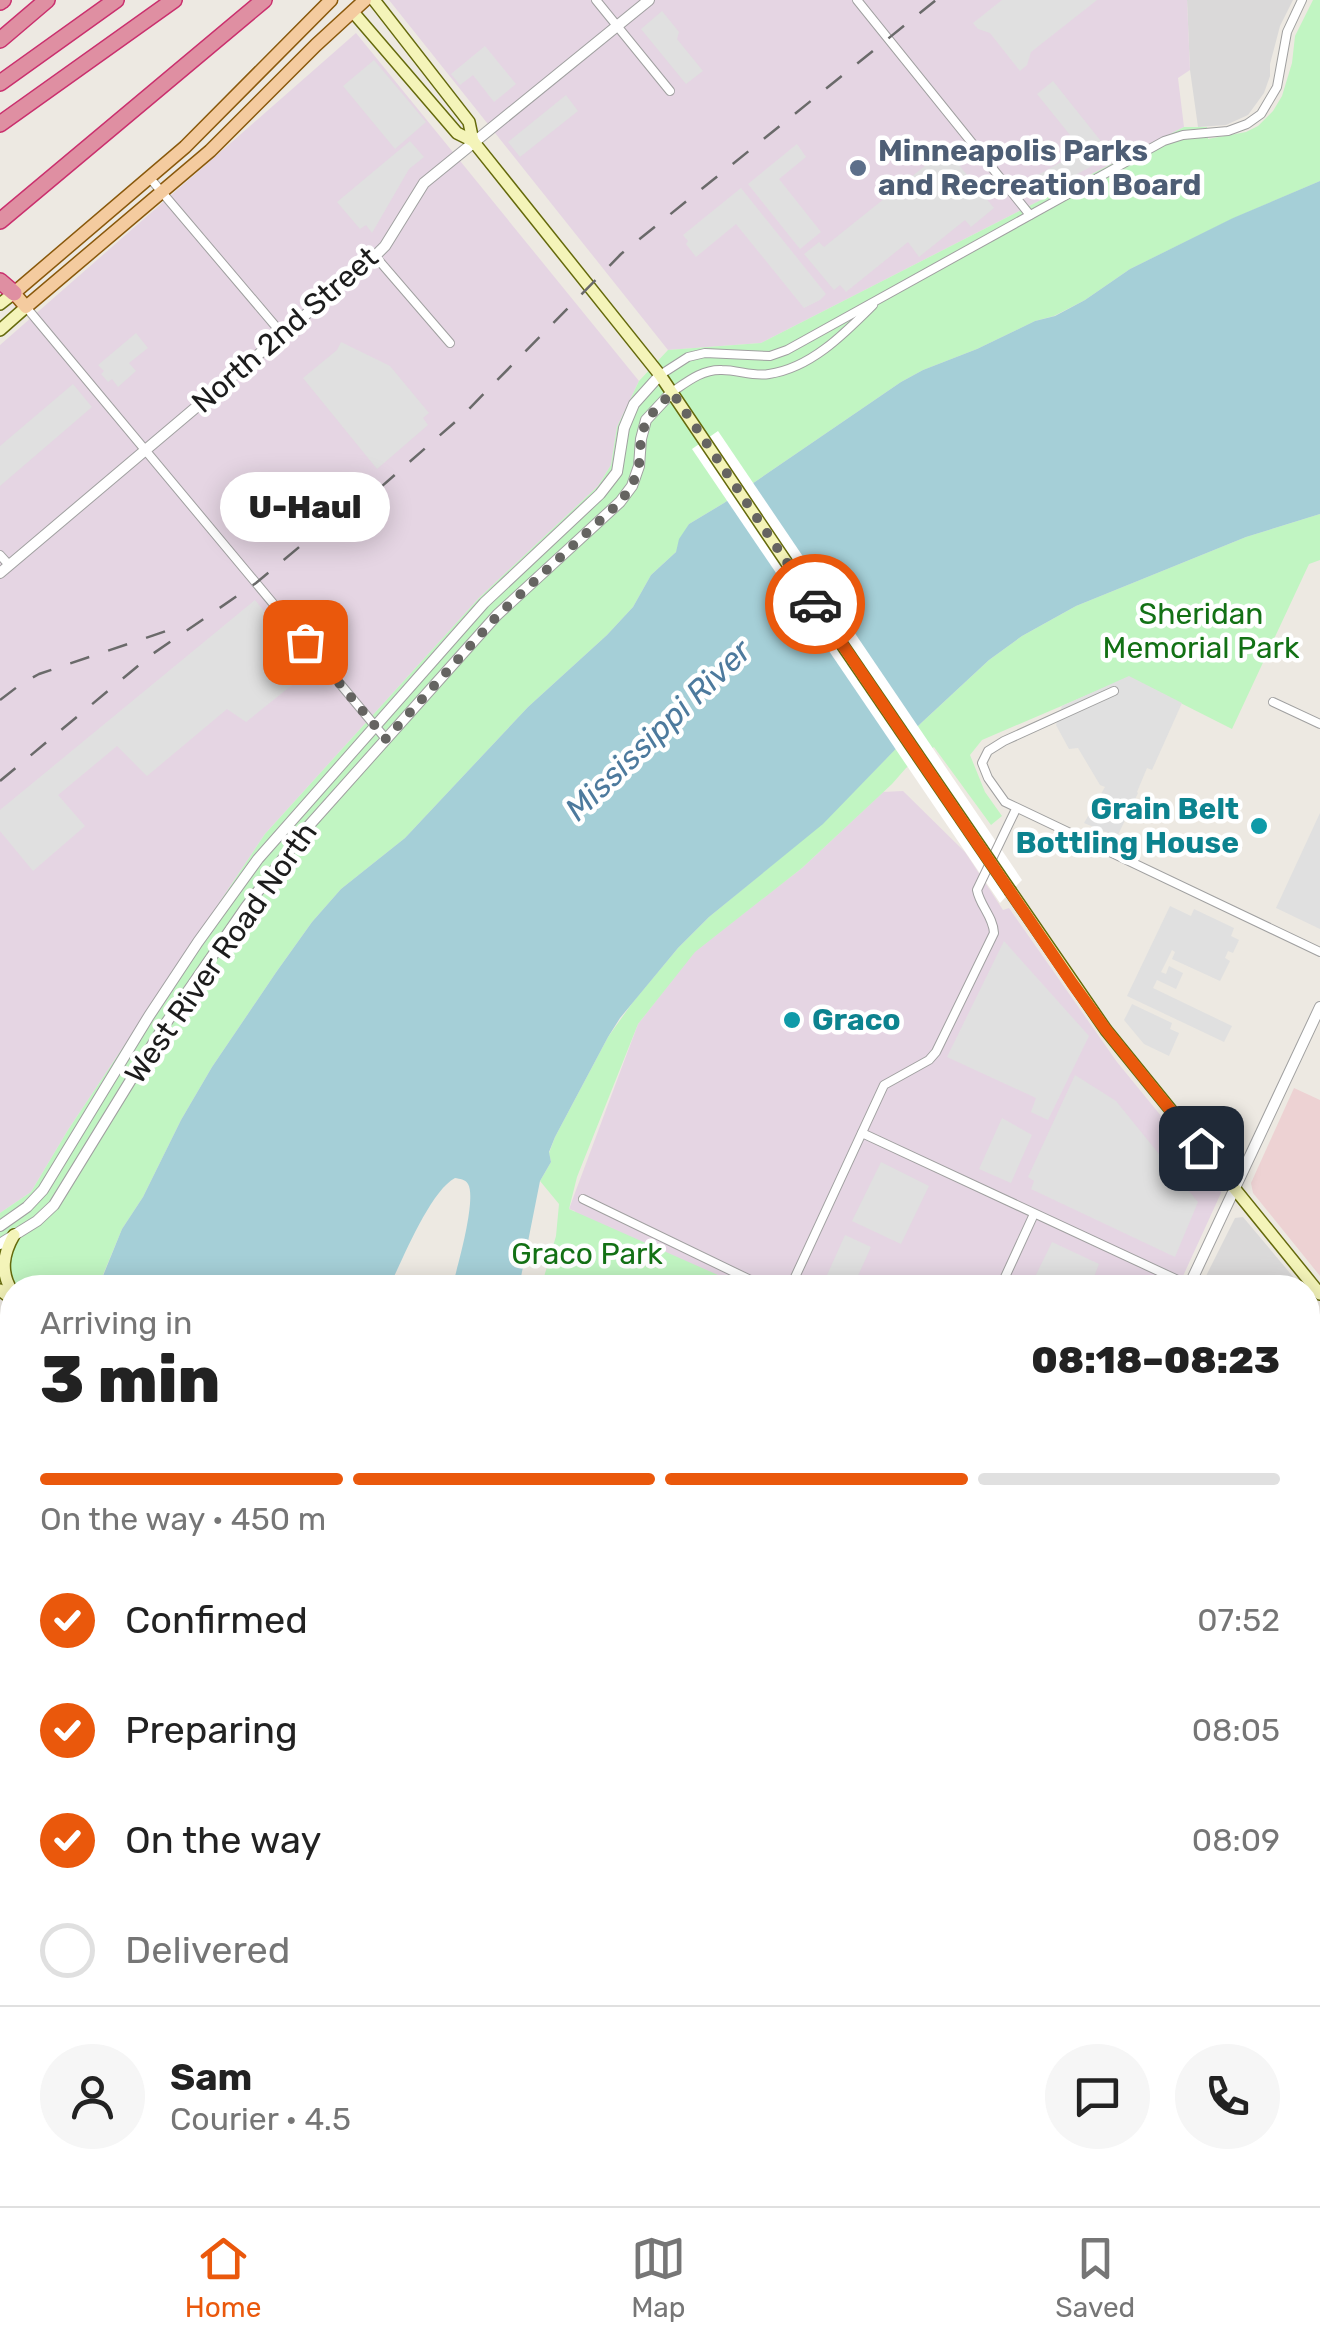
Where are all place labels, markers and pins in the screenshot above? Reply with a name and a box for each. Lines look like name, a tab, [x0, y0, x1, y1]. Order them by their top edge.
place label: Minneapolis Parks and Recreation Board	[878, 133, 1201, 203]
marker: Minneapolis Parks and Recreation Board	[847, 157, 869, 179]
callout: U-Haul	[220, 472, 390, 542]
pin	[263, 600, 348, 685]
place label: Grain Belt Bottling House	[1015, 791, 1239, 861]
marker: Grain Belt Bottling House	[1248, 815, 1270, 837]
place label: Graco	[812, 1002, 901, 1038]
marker: Graco	[781, 1009, 803, 1031]
pin	[1159, 1106, 1244, 1191]

